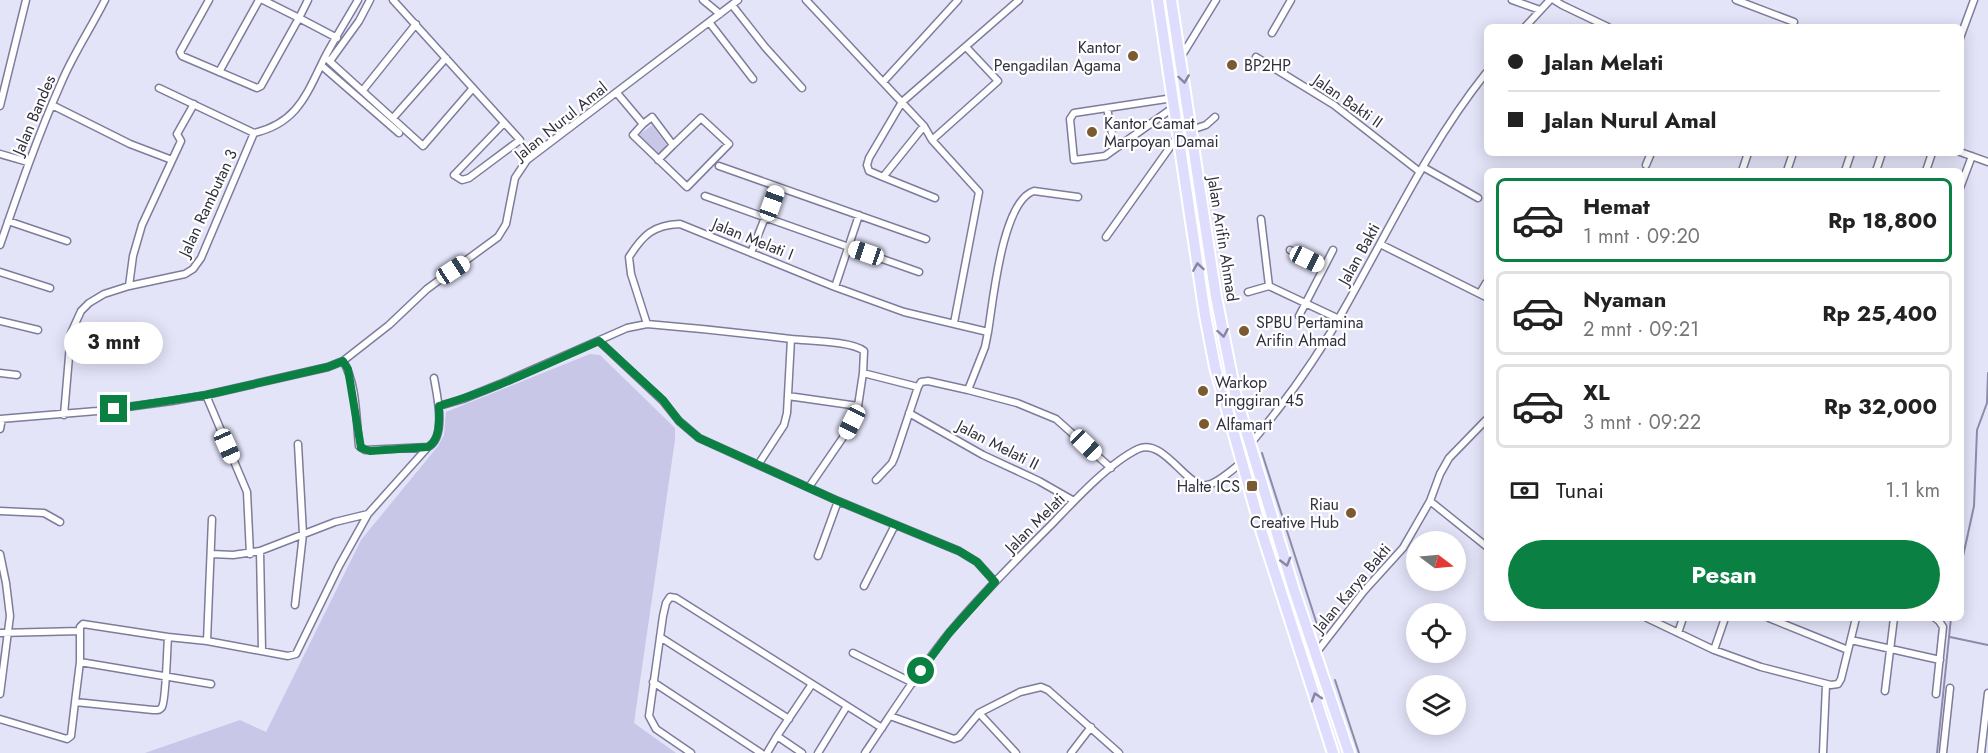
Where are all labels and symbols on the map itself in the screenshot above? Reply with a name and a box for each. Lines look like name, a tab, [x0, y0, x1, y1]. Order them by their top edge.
place label: Kantor Pengadilan Agama	[994, 36, 1122, 77]
marker: Kantor Pengadilan Agama	[1126, 49, 1140, 63]
place label: BP2HP	[1244, 54, 1291, 77]
marker: BP2HP	[1225, 58, 1239, 72]
street label: Jalan Bakti II	[1307, 67, 1388, 133]
street label: Jalan Bandes	[6, 71, 61, 160]
one-way arrow	[1177, 74, 1189, 83]
street label: Jalan Nurul Amal	[508, 76, 612, 167]
place label: Kantor Camat Marpoyan Damai	[1104, 112, 1219, 153]
marker: Kantor Camat Marpoyan Damai	[1085, 125, 1099, 139]
street label: Jalan Rambutan 3	[172, 145, 243, 262]
street label: Jalan Arifin Ahmad	[1201, 173, 1244, 303]
car	[757, 183, 787, 223]
street label: Jalan Melati I	[707, 212, 797, 266]
street label: Jalan Bakti	[1332, 219, 1385, 291]
car	[846, 239, 886, 267]
car	[1287, 243, 1327, 275]
car	[433, 253, 473, 287]
one-way arrow	[1192, 262, 1204, 271]
place label: SPBU Pertamina Arifin Ahmad	[1256, 311, 1364, 352]
callout: 3 mnt	[64, 322, 164, 364]
marker: SPBU Pertamina Arifin Ahmad	[1237, 324, 1251, 338]
one-way arrow	[1216, 328, 1229, 338]
place label: Warkop Pinggiran 45	[1215, 371, 1303, 412]
marker: Warkop Pinggiran 45	[1196, 384, 1210, 398]
route end	[100, 395, 127, 422]
car	[836, 402, 868, 442]
place label: Alfamart	[1216, 413, 1272, 436]
street label: Jalan Melati II	[951, 414, 1043, 476]
marker: Alfamart	[1197, 417, 1211, 431]
car	[211, 426, 243, 466]
car	[1067, 426, 1105, 464]
place label: Halte ICS	[1177, 475, 1240, 498]
marker: Halte ICS	[1245, 479, 1259, 493]
street label: Jalan Melati	[998, 488, 1070, 560]
place label: Riau Creative Hub	[1250, 493, 1339, 534]
marker: Riau Creative Hub	[1344, 506, 1358, 520]
north arrow	[1406, 531, 1466, 591]
street label: Jalan Karya Bakti	[1307, 538, 1396, 639]
one-way arrow	[1279, 556, 1291, 567]
route start	[907, 657, 934, 684]
one-way arrow	[1310, 692, 1323, 703]

